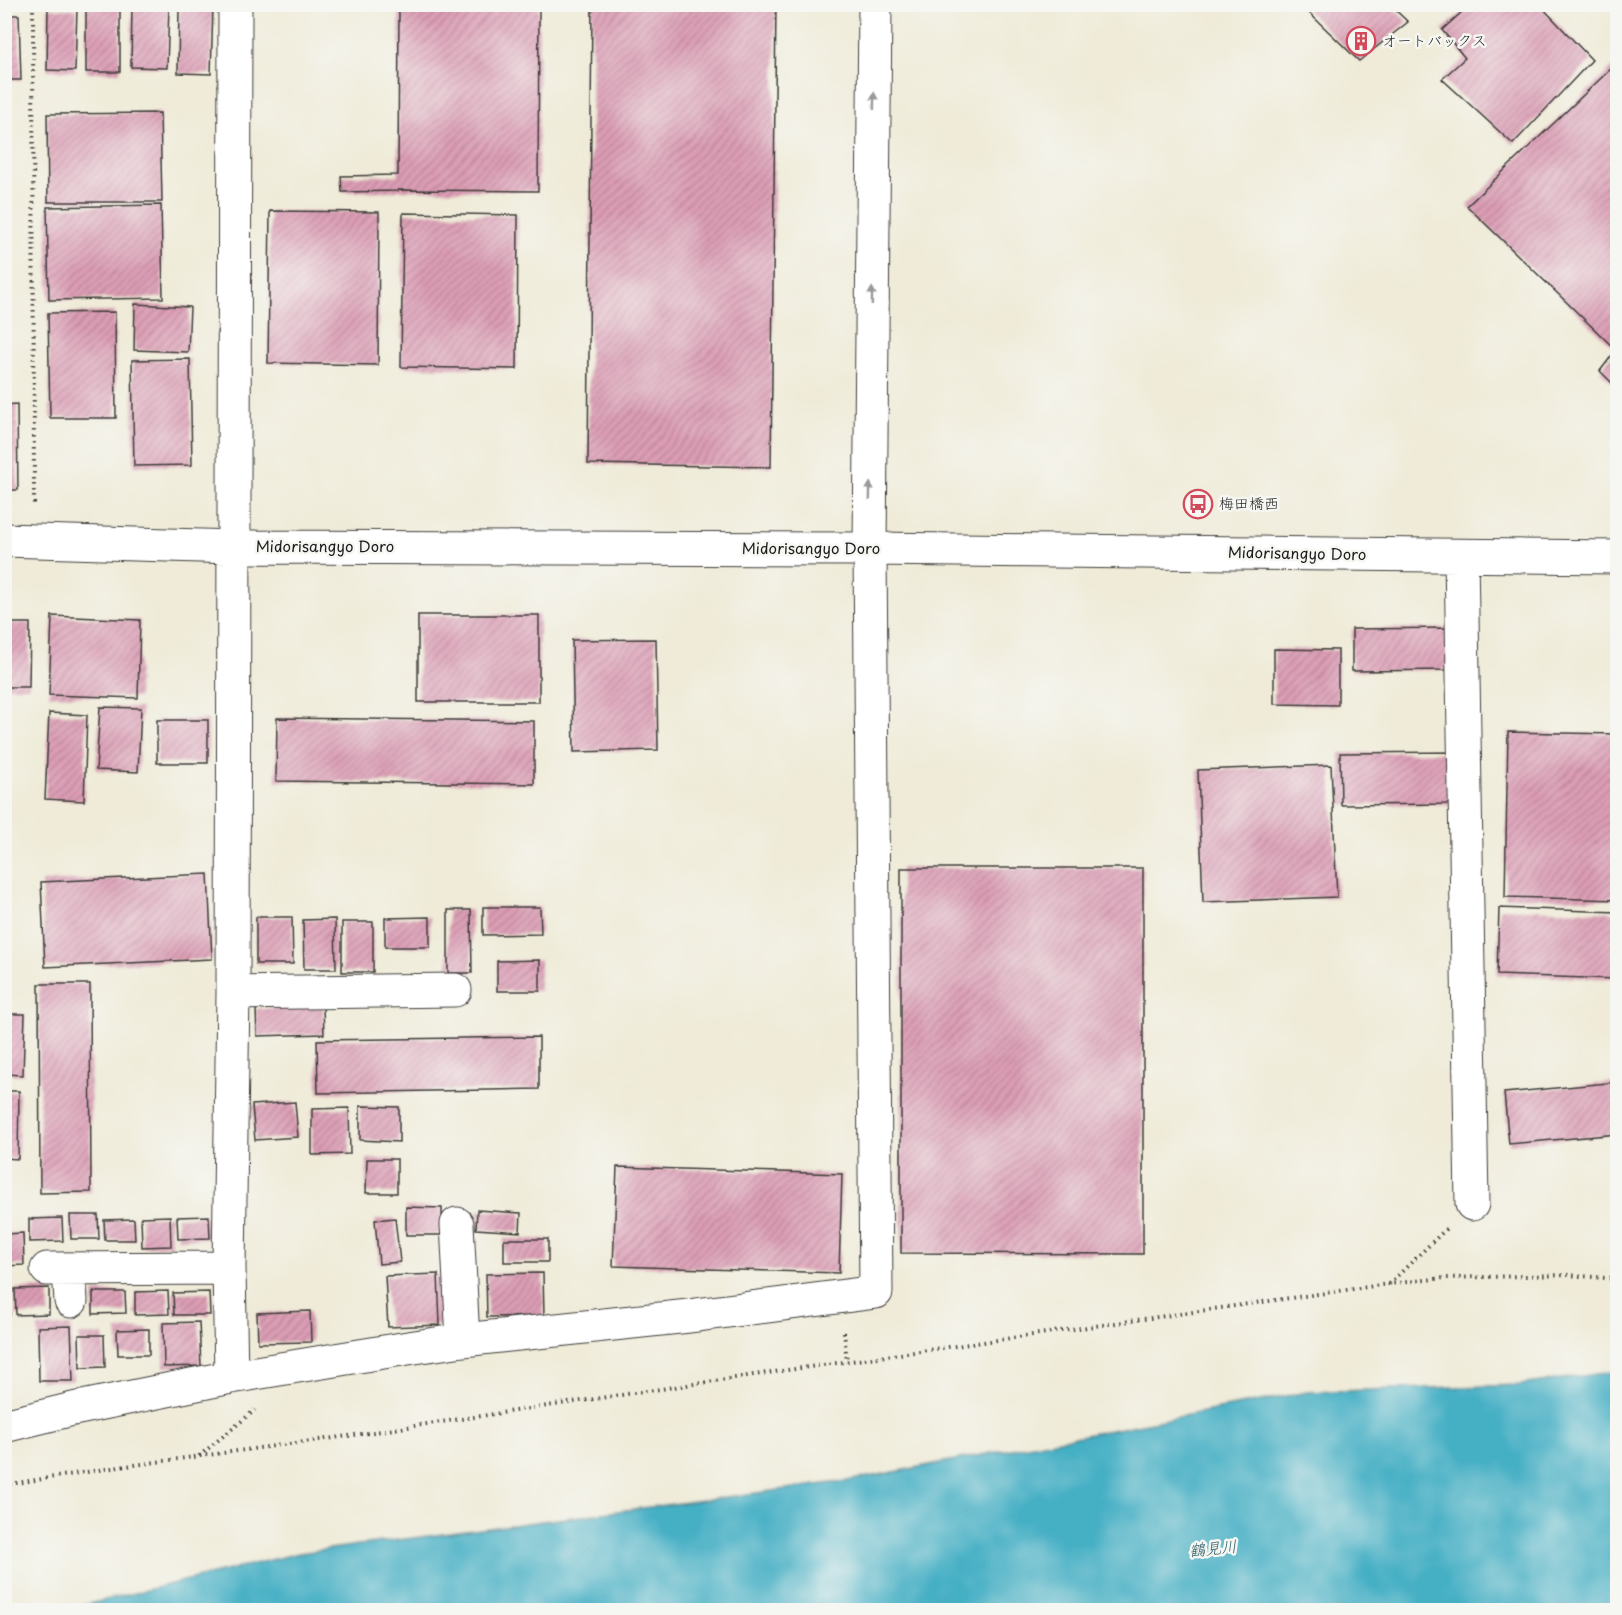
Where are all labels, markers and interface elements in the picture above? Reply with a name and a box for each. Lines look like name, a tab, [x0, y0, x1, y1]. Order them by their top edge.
building icon: オートバックス	[1345, 25, 1377, 57]
place label: オートバックス	[1382, 28, 1487, 51]
one-way arrow	[869, 91, 879, 110]
one-way arrow	[867, 286, 877, 305]
one-way arrow	[865, 481, 875, 500]
bus stop icon: 梅田橋西	[1182, 488, 1214, 520]
place label: 梅田橋西	[1219, 491, 1279, 514]
street label: Midorisangyo Doro	[256, 534, 394, 557]
street label: Midorisangyo Doro	[742, 536, 880, 559]
street label: Midorisangyo Doro	[1228, 540, 1367, 565]
water label: 鶴見川	[1188, 1533, 1238, 1561]

